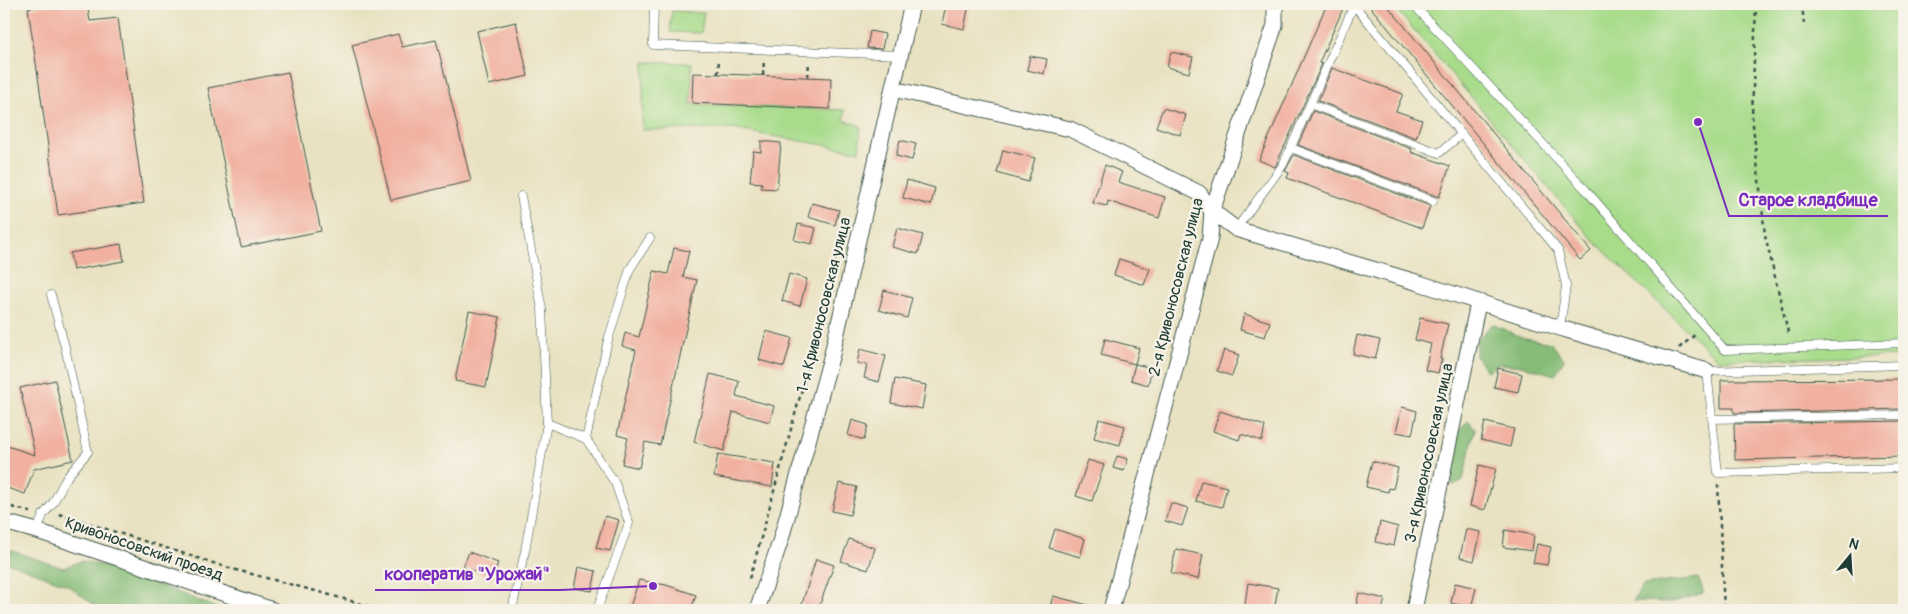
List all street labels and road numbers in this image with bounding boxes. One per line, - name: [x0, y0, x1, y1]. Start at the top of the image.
- street label: 2-я Кривоносовская улица: [1144, 196, 1208, 378]
- street label: 1-я Кривоносовская улица: [792, 215, 856, 395]
- street label: 3-я Кривоносовская улица: [1400, 361, 1458, 545]
- street label: Кривоносовский проезд: [62, 513, 226, 586]

